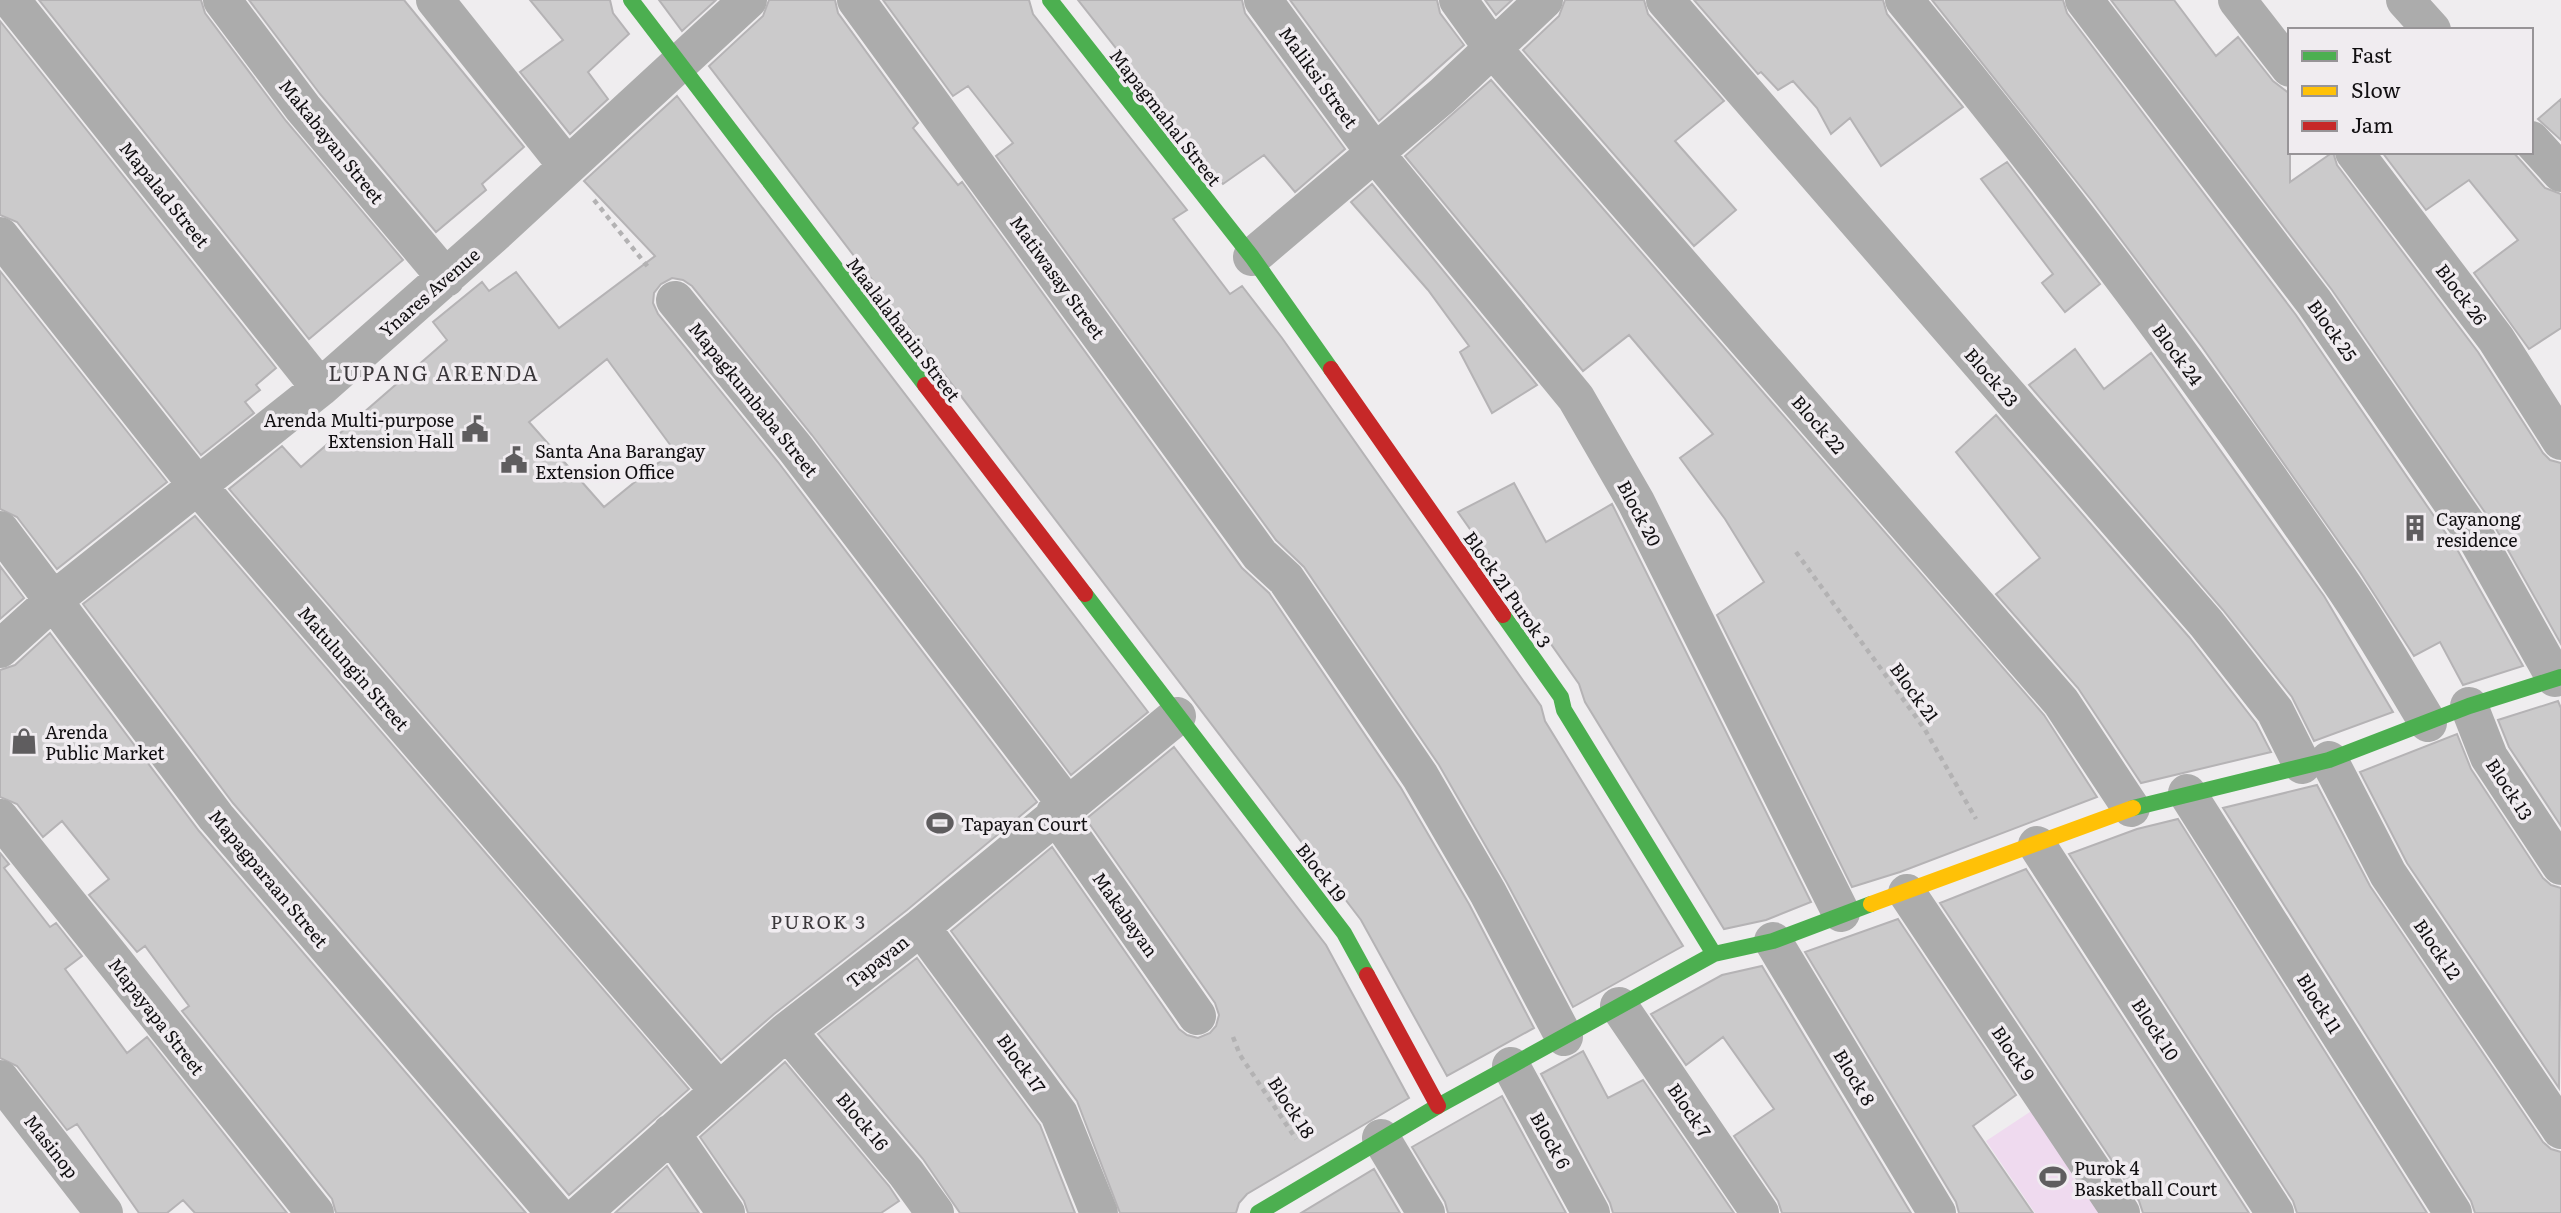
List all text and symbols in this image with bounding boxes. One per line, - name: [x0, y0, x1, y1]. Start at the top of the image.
- street label: Maliksi Street: [1273, 21, 1366, 134]
- legend: [2288, 28, 2533, 154]
- text: Fast: [2351, 38, 2392, 69]
- street label: Mapagmahal Street: [1104, 43, 1229, 192]
- street label: Makabayan Street: [273, 73, 391, 210]
- text: Slow: [2351, 73, 2401, 104]
- text: Jam: [2351, 108, 2393, 139]
- street label: Mapalad Street: [114, 135, 217, 253]
- street label: Matiwasay Street: [1004, 210, 1113, 345]
- street label: Ynares Avenue: [373, 241, 485, 343]
- street label: Maalalahanin Street: [841, 251, 968, 408]
- street label: Block 26: [2430, 258, 2494, 331]
- street label: Block 25: [2302, 294, 2364, 366]
- street label: Mapagkumbaba Street: [683, 316, 826, 483]
- street label: Block 24: [2146, 317, 2210, 391]
- street label: Block 23: [1959, 342, 2025, 412]
- district label: LUPANG ARENDA: [328, 356, 540, 387]
- street label: Block 22: [1786, 389, 1852, 459]
- place label: Arenda Multi-purpose Extension Hall: [264, 406, 454, 454]
- public building icon: Arenda Multi-purpose Extension Hall: [460, 414, 490, 444]
- place label: Santa Ana Barangay Extension Office: [535, 437, 706, 485]
- public building icon: Santa Ana Barangay Extension Office: [499, 445, 529, 475]
- street label: Block 20: [1611, 475, 1669, 551]
- place label: Cayanong residence: [2436, 505, 2522, 553]
- building icon: Cayanong residence: [2400, 513, 2430, 543]
- street label: Block 21 Purok 3: [1458, 525, 1558, 653]
- street label: Matulungin Street: [292, 600, 416, 737]
- street label: Block 21: [1884, 656, 1946, 728]
- place label: Arenda Public Market: [45, 718, 165, 766]
- shop icon: Arenda Public Market: [9, 726, 39, 756]
- street label: Block 13: [2480, 753, 2540, 825]
- street label: Mapagparaan Street: [203, 803, 336, 954]
- sports icon: Tapayan Court: [925, 808, 955, 838]
- place label: Tapayan Court: [961, 810, 1088, 837]
- street label: Block 19: [1290, 837, 1354, 907]
- street label: Makabayan: [1087, 866, 1165, 962]
- district label: PUROK 3: [771, 907, 867, 935]
- street label: Block 12: [2408, 913, 2468, 985]
- street label: Tapayan: [840, 928, 914, 994]
- street label: Mapayapa Street: [102, 952, 212, 1081]
- street label: Block 11: [2291, 968, 2349, 1038]
- street label: Block 10: [2126, 993, 2186, 1065]
- street label: Block 9: [1986, 1020, 2042, 1086]
- street label: Block 17: [991, 1028, 1053, 1098]
- street label: Block 8: [1828, 1044, 1882, 1110]
- street label: Block 18: [1262, 1071, 1322, 1143]
- street label: Block 7: [1662, 1077, 1718, 1143]
- street label: Block 16: [831, 1086, 896, 1156]
- street label: Block 6: [1524, 1107, 1578, 1174]
- street label: Masinop: [18, 1108, 86, 1184]
- place label: Purok 4 Basketball Court: [2074, 1154, 2218, 1202]
- sports icon: Purok 4 Basketball Court: [2038, 1162, 2068, 1192]

